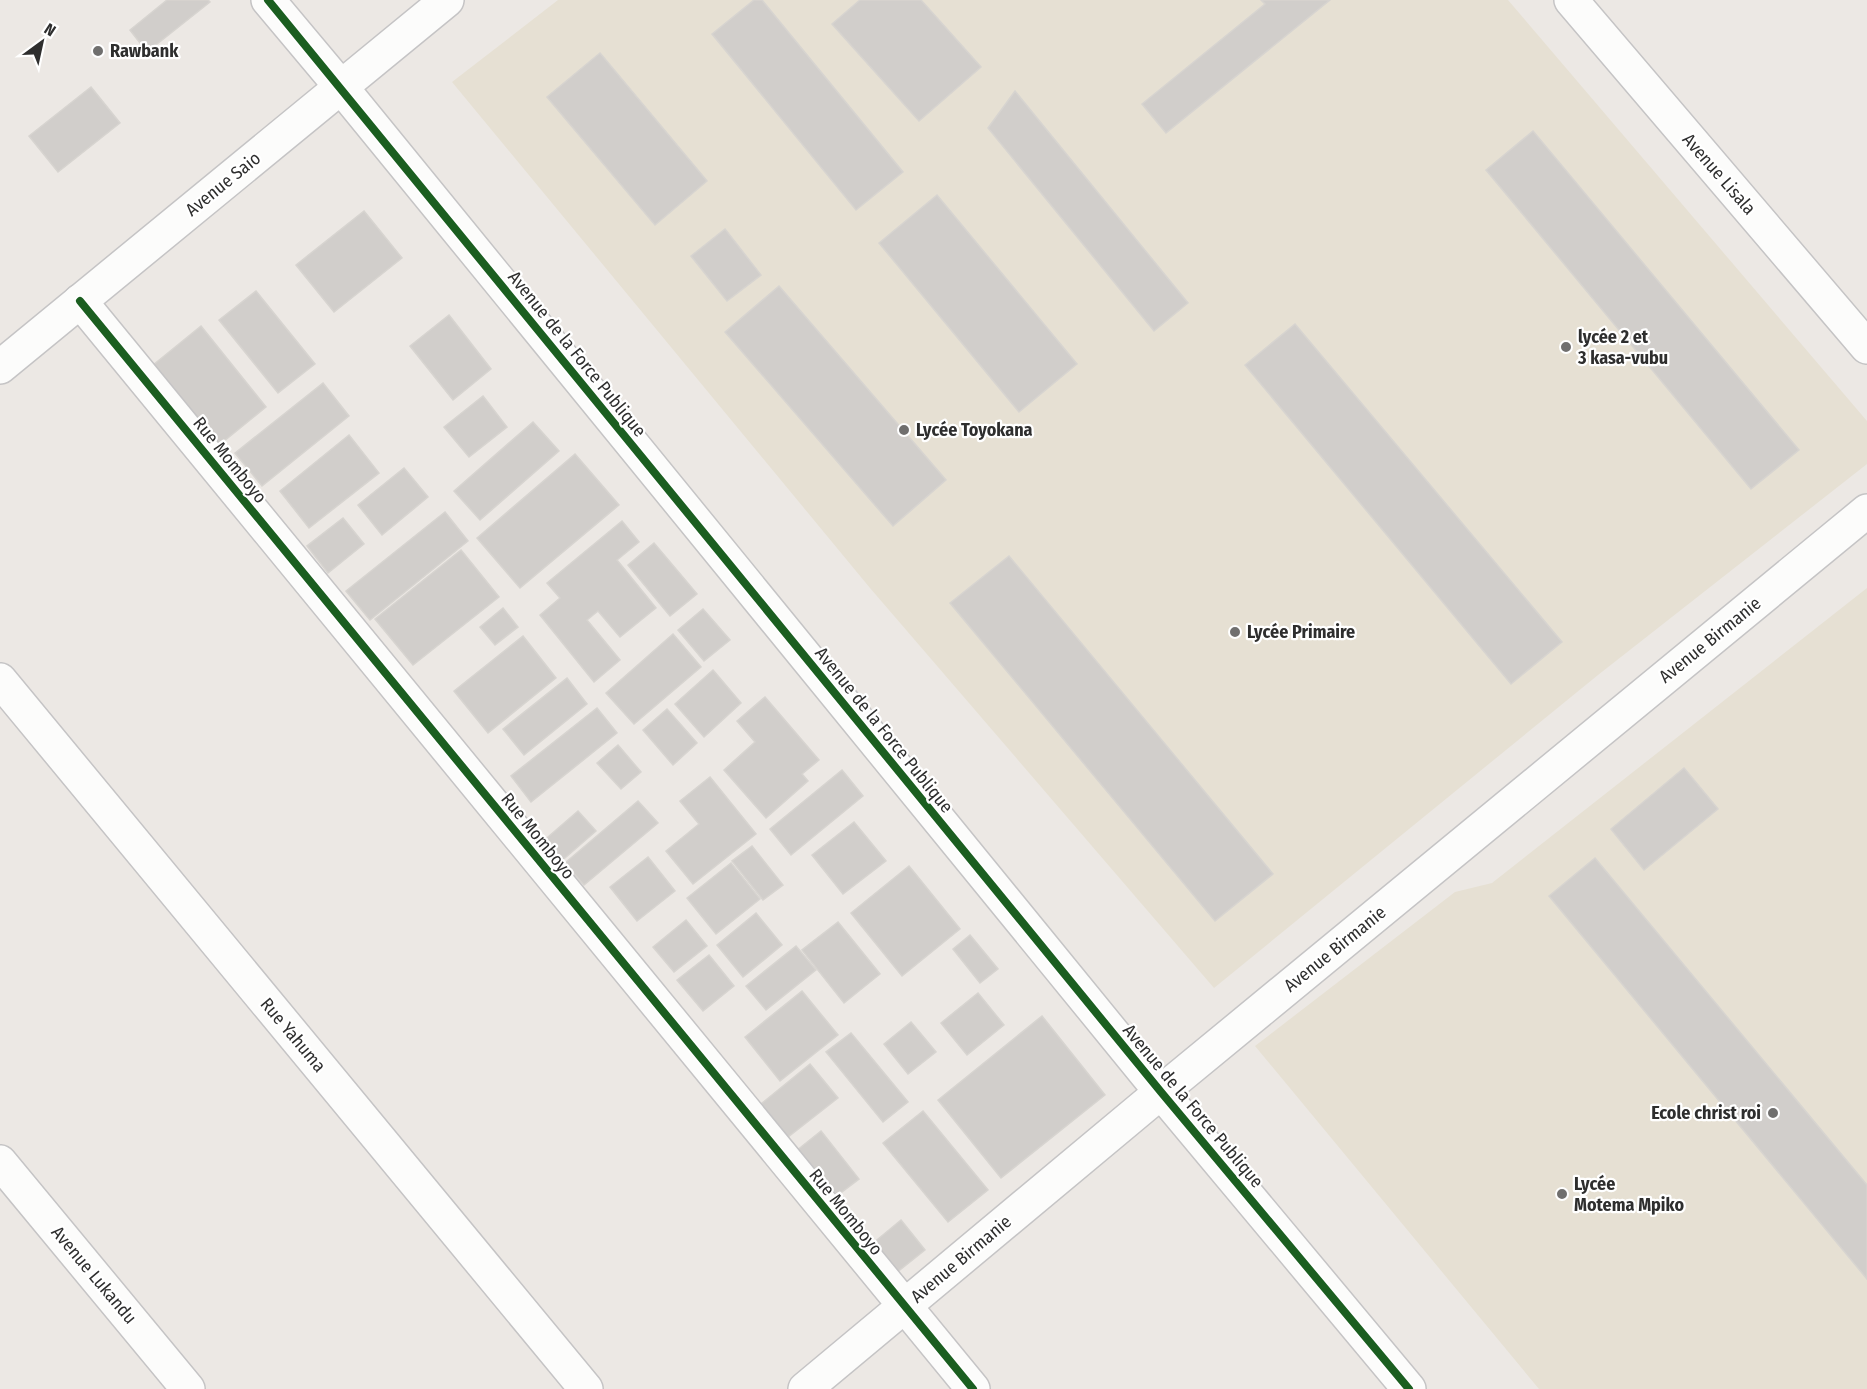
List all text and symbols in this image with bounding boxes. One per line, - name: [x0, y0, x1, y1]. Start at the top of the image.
- north arrow: [12, 12, 72, 72]
- text: N: [41, 19, 59, 40]
- place label: Rawbank: [110, 40, 179, 62]
- marker: Rawbank: [91, 44, 105, 58]
- street label: Avenue Lisala: [1678, 129, 1760, 219]
- street label: Avenue Saio: [181, 147, 265, 221]
- street label: Avenue de la Force Publique: [503, 267, 651, 441]
- place label: lycée 2 et 3 kasa-vubu: [1577, 326, 1668, 369]
- marker: lycée 2 et 3 kasa-vubu: [1559, 340, 1573, 354]
- street label: Rue Momboyo: [188, 412, 272, 508]
- place label: Lycée Toyokana: [916, 419, 1033, 441]
- marker: Lycée Toyokana: [897, 423, 911, 437]
- street label: Avenue Birmanie: [1655, 592, 1765, 688]
- place label: Lycée Primaire: [1247, 621, 1355, 643]
- marker: Lycée Primaire: [1228, 625, 1242, 639]
- street label: Avenue de la Force Publique: [810, 643, 958, 817]
- street label: Rue Momboyo: [496, 788, 580, 884]
- street label: Avenue Birmanie: [1280, 901, 1390, 997]
- street label: Rue Yahuma: [256, 993, 331, 1077]
- street label: Avenue de la Force Publique: [1118, 1020, 1268, 1192]
- place label: Ecole christ roi: [1651, 1102, 1761, 1124]
- marker: Ecole christ roi: [1766, 1106, 1780, 1120]
- street label: Rue Momboyo: [804, 1164, 888, 1260]
- place label: Lycée Motema Mpiko: [1574, 1173, 1684, 1216]
- marker: Lycée Motema Mpiko: [1555, 1187, 1569, 1201]
- street label: Avenue Birmanie: [906, 1210, 1016, 1307]
- street label: Avenue Lukandu: [47, 1222, 141, 1328]

